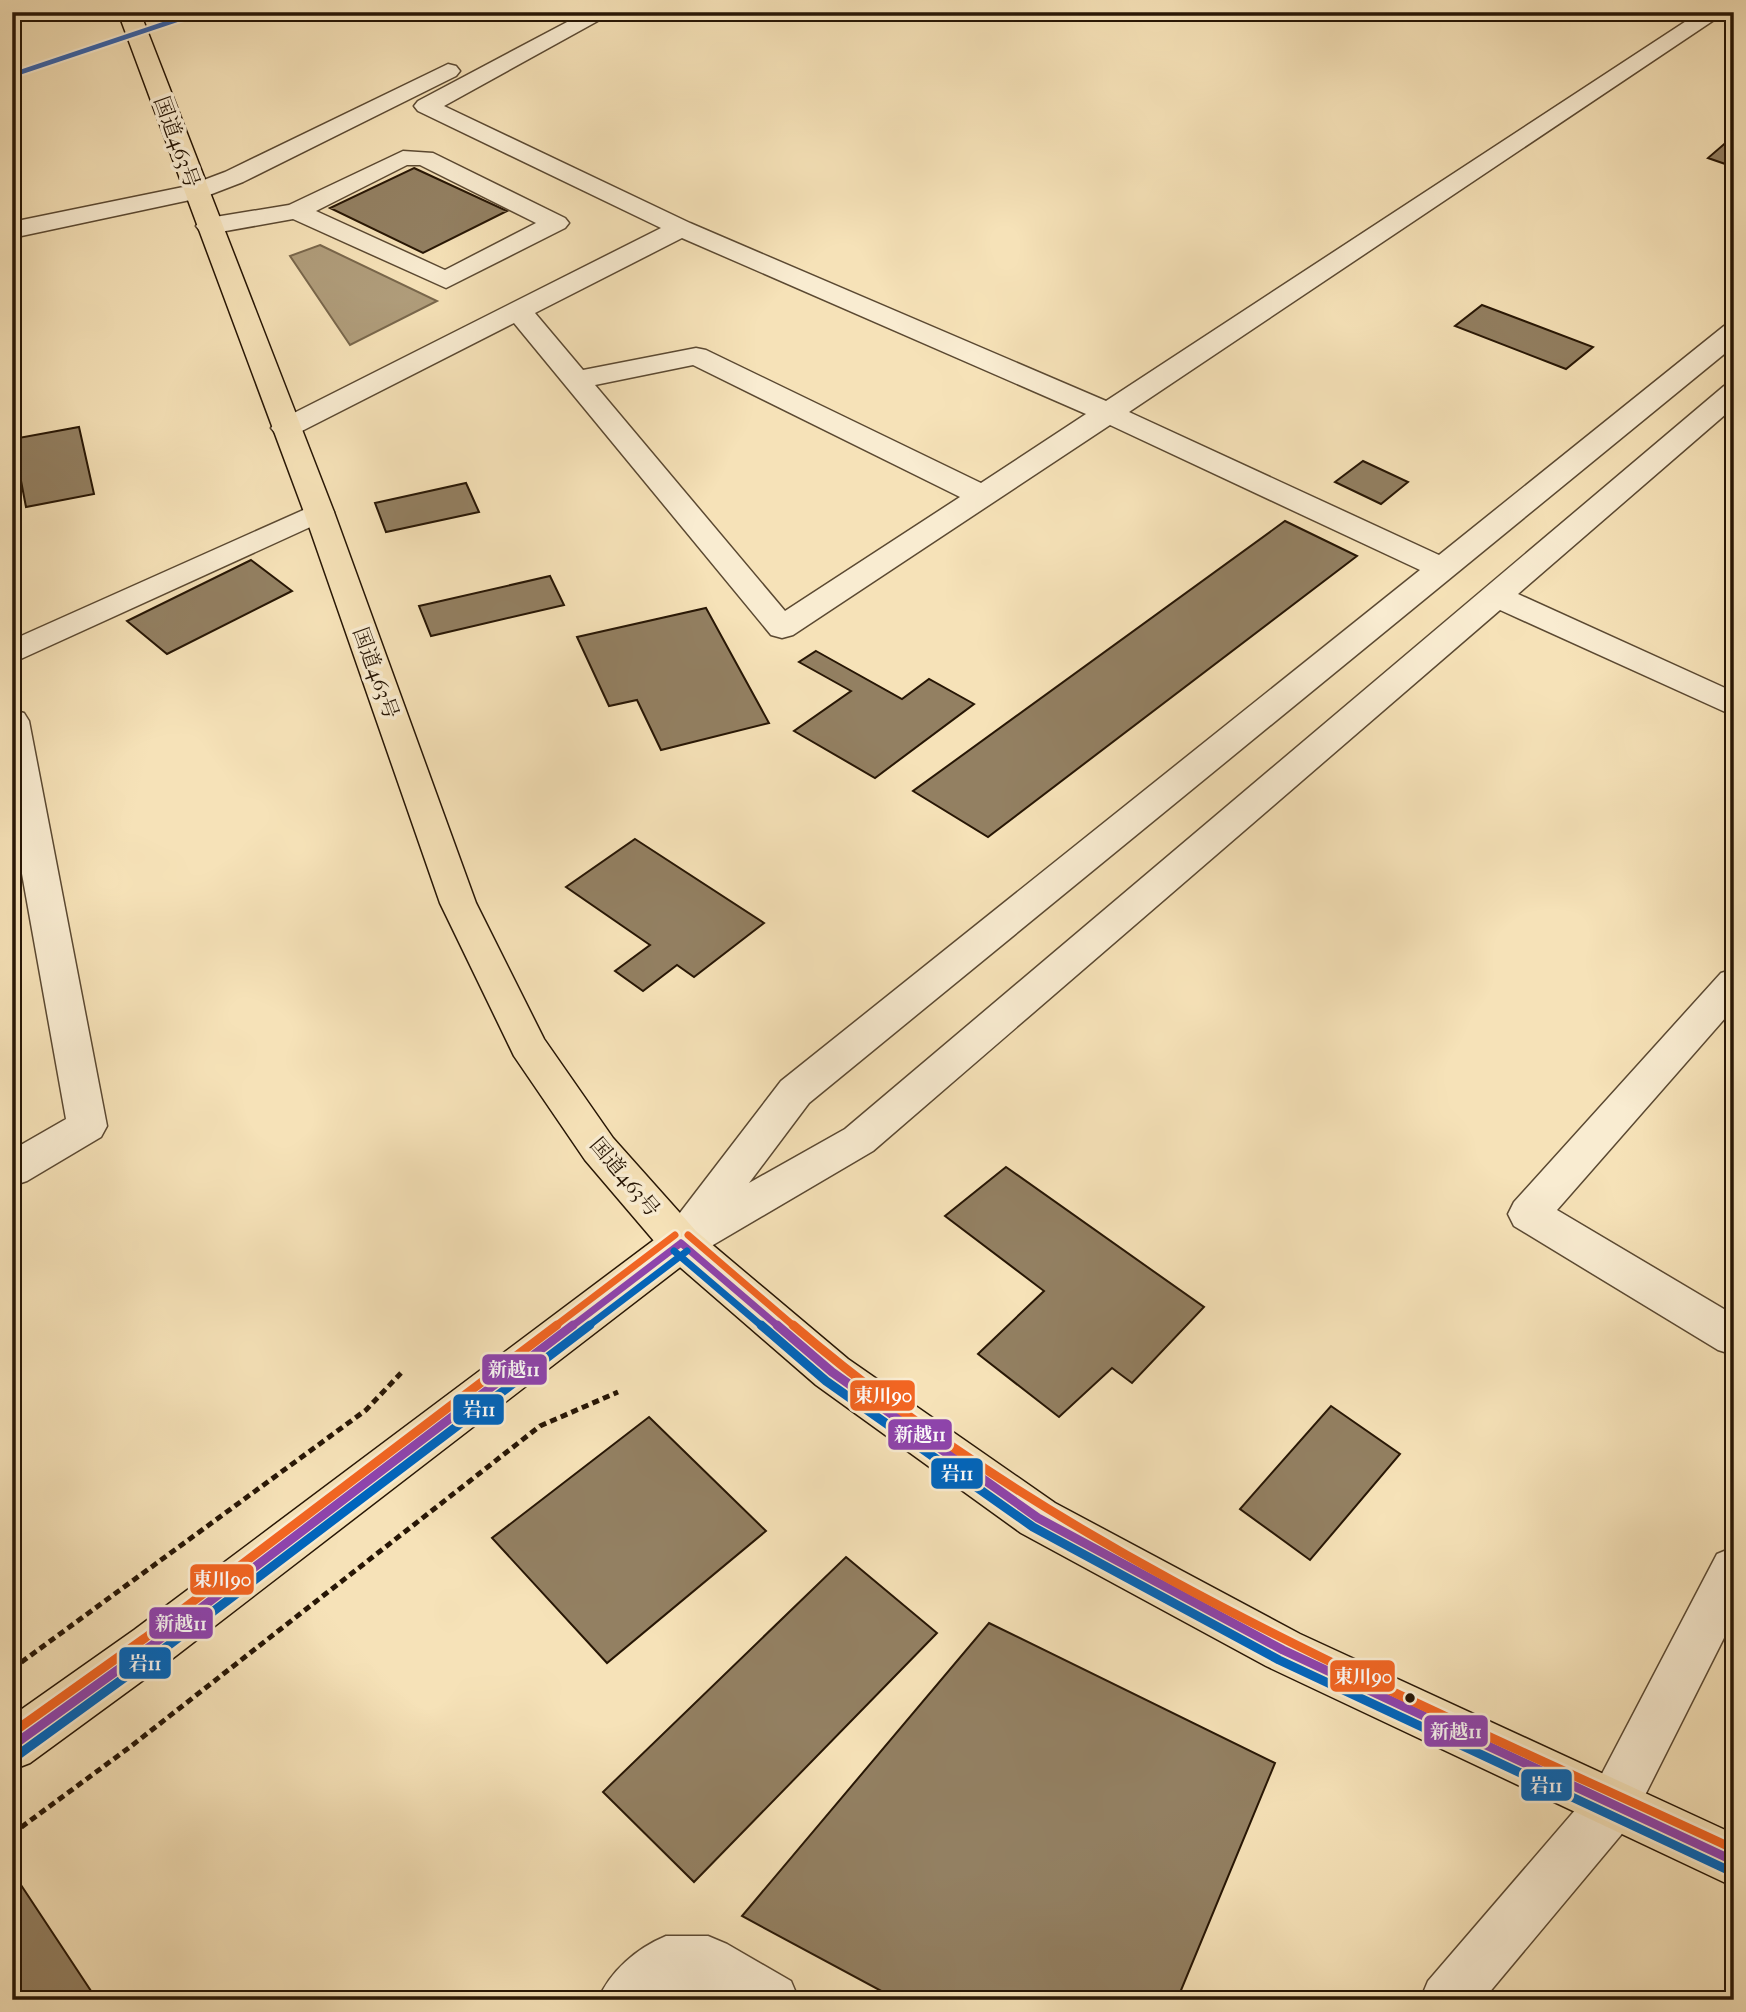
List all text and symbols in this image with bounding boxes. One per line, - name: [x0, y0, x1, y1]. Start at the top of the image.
- street label: 国道463号: [149, 93, 205, 191]
- street label: 国道463号: [348, 624, 404, 722]
- street label: 国道463号: [585, 1133, 665, 1221]
- line badge: 新越11: [481, 1353, 548, 1386]
- text: 新越11: [488, 1359, 540, 1381]
- line badge: 東川90: [849, 1379, 916, 1412]
- text: 東川90: [854, 1385, 912, 1407]
- line badge: 岩11: [452, 1393, 505, 1426]
- text: 岩11: [463, 1399, 495, 1421]
- line badge: 新越11: [887, 1418, 953, 1451]
- text: 新越11: [894, 1424, 946, 1446]
- line badge: 岩11: [930, 1457, 984, 1490]
- text: 岩11: [941, 1463, 973, 1485]
- line badge: 東川90: [189, 1563, 255, 1596]
- text: 東川90: [193, 1569, 251, 1591]
- line badge: 新越11: [148, 1606, 214, 1640]
- text: 新越11: [155, 1613, 207, 1635]
- line badge: 岩11: [118, 1646, 172, 1680]
- text: 岩11: [129, 1653, 161, 1675]
- line badge: 東川90: [1329, 1659, 1396, 1693]
- text: 東川90: [1334, 1666, 1392, 1688]
- unlabelled marker: [1403, 1691, 1417, 1705]
- line badge: 新越11: [1423, 1714, 1489, 1748]
- text: 新越11: [1430, 1721, 1482, 1743]
- line badge: 岩11: [1520, 1768, 1573, 1802]
- text: 岩11: [1530, 1775, 1562, 1797]

